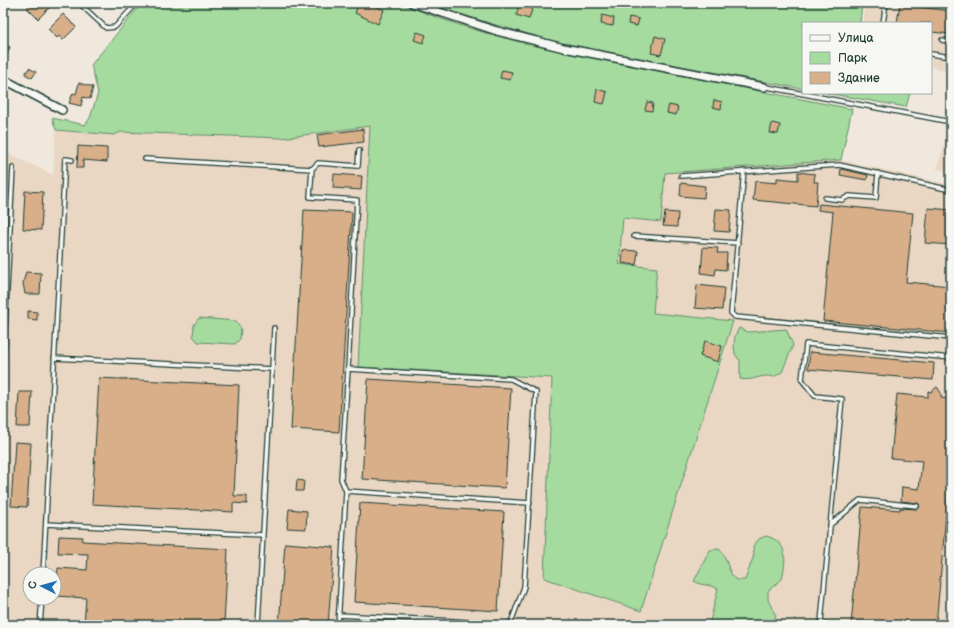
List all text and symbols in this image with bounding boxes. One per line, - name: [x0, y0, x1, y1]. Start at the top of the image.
- legend: [802, 22, 932, 94]
- text: Улица: [838, 31, 874, 46]
- text: Парк: [838, 51, 868, 66]
- text: Здание: [838, 71, 880, 86]
- north arrow: [22, 566, 62, 606]
- text: С: [26, 580, 39, 589]

